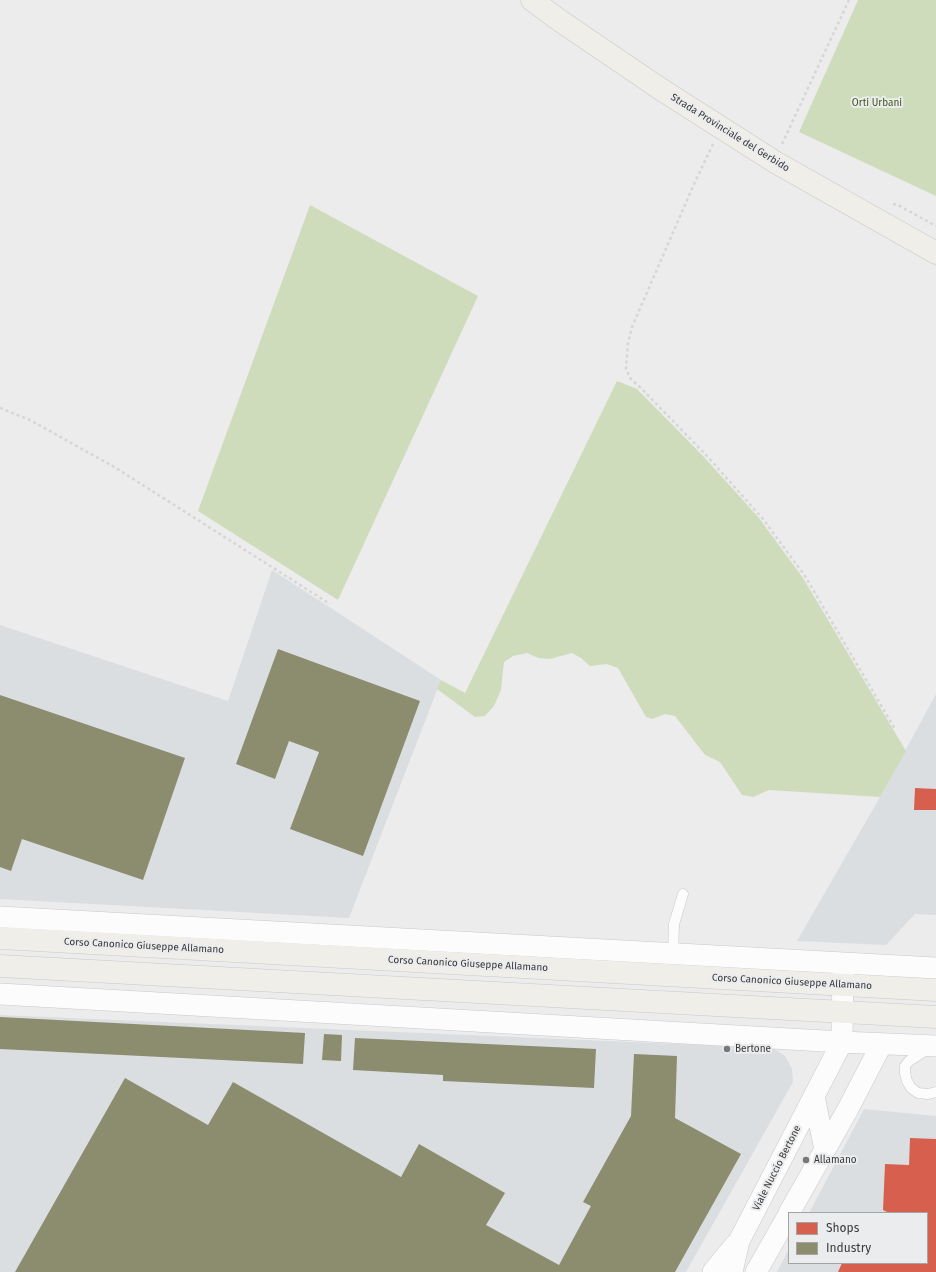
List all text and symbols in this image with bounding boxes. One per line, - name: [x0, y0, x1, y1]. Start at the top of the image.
- street label: Strada Provinciale del Gerbido: [668, 91, 792, 175]
- park label: Orti Urbani: [852, 97, 902, 109]
- street label: Corso Canonico Giuseppe Allamano: [64, 936, 224, 956]
- street label: Corso Canonico Giuseppe Allamano: [388, 954, 548, 974]
- street label: Corso Canonico Giuseppe Allamano: [712, 972, 872, 992]
- place label: Bertone: [735, 1043, 771, 1055]
- marker: Bertone: [722, 1044, 732, 1054]
- street label: Viale Nuccio Bertone: [750, 1123, 804, 1213]
- place label: Allamano: [814, 1154, 857, 1166]
- marker: Allamano: [801, 1155, 811, 1165]
- legend: [788, 1212, 928, 1264]
- text: Shops: [826, 1221, 859, 1235]
- text: Industry: [826, 1241, 871, 1255]

